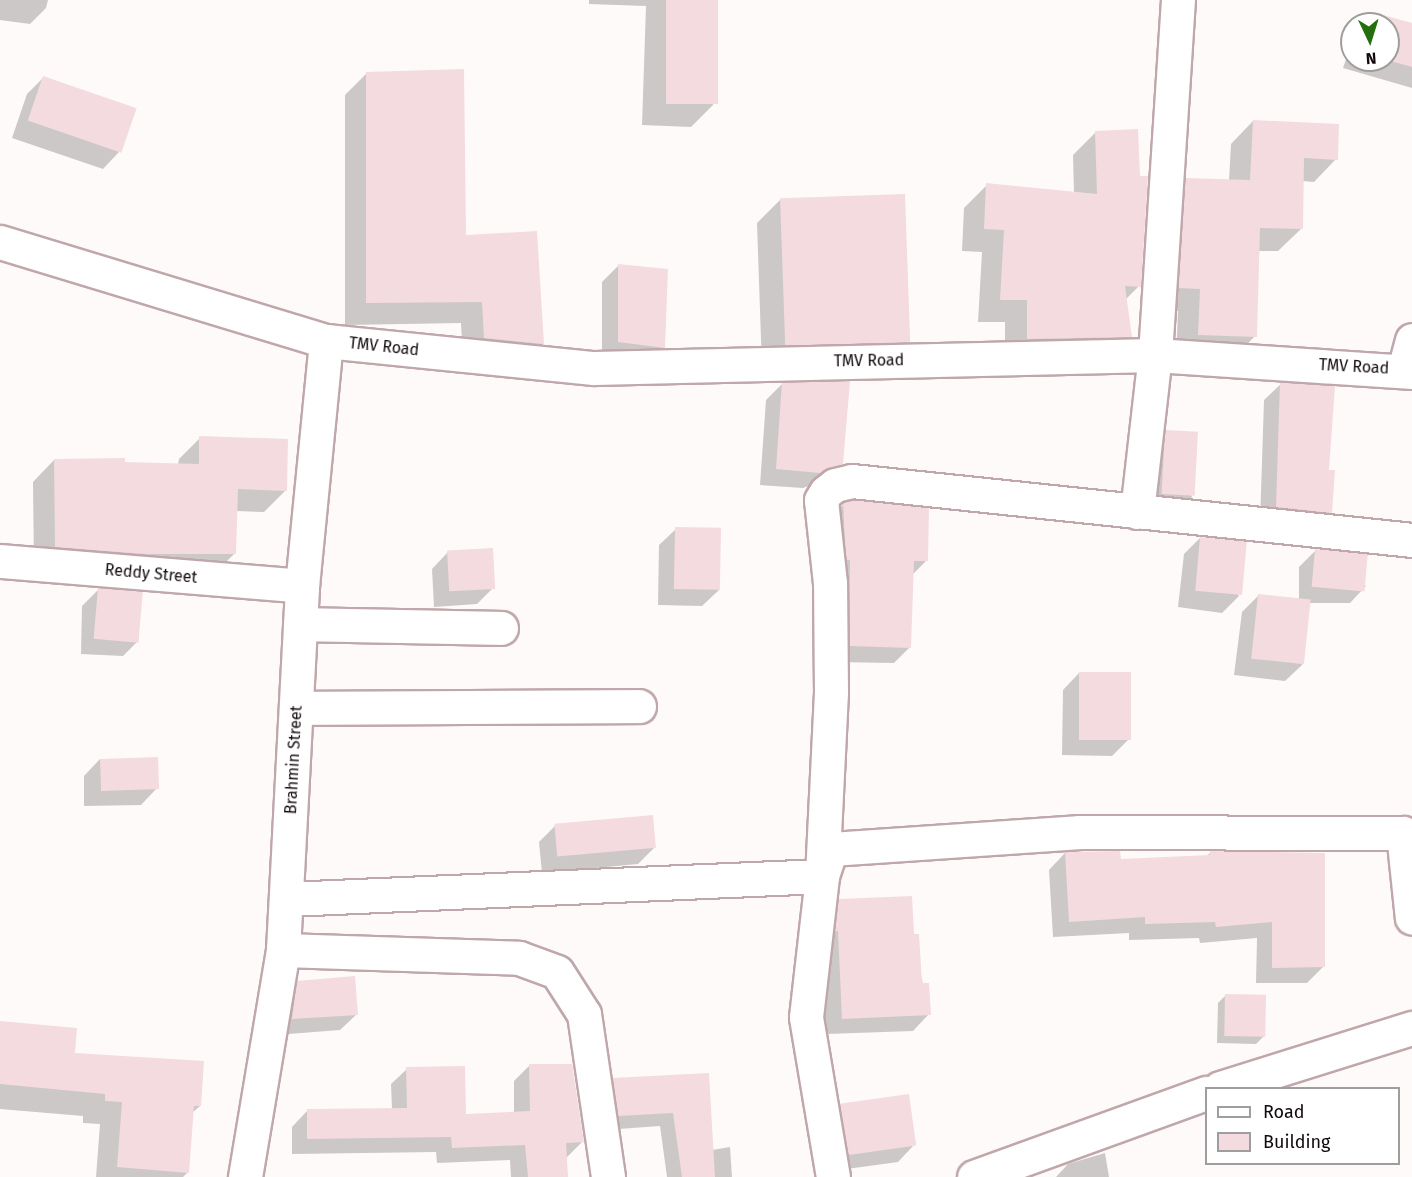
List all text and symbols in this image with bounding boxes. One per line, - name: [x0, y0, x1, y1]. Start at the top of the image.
- north arrow: [1340, 12, 1400, 72]
- text: N: [1365, 49, 1377, 68]
- street label: TMV Road: [348, 334, 420, 360]
- street label: TMV Road: [834, 351, 904, 371]
- street label: TMV Road: [1318, 356, 1390, 378]
- street label: Reddy Street: [104, 560, 198, 588]
- street label: Brahmin Street: [282, 705, 306, 815]
- legend: [1205, 1087, 1400, 1165]
- text: Road: [1263, 1101, 1305, 1123]
- text: Building: [1263, 1131, 1330, 1153]

